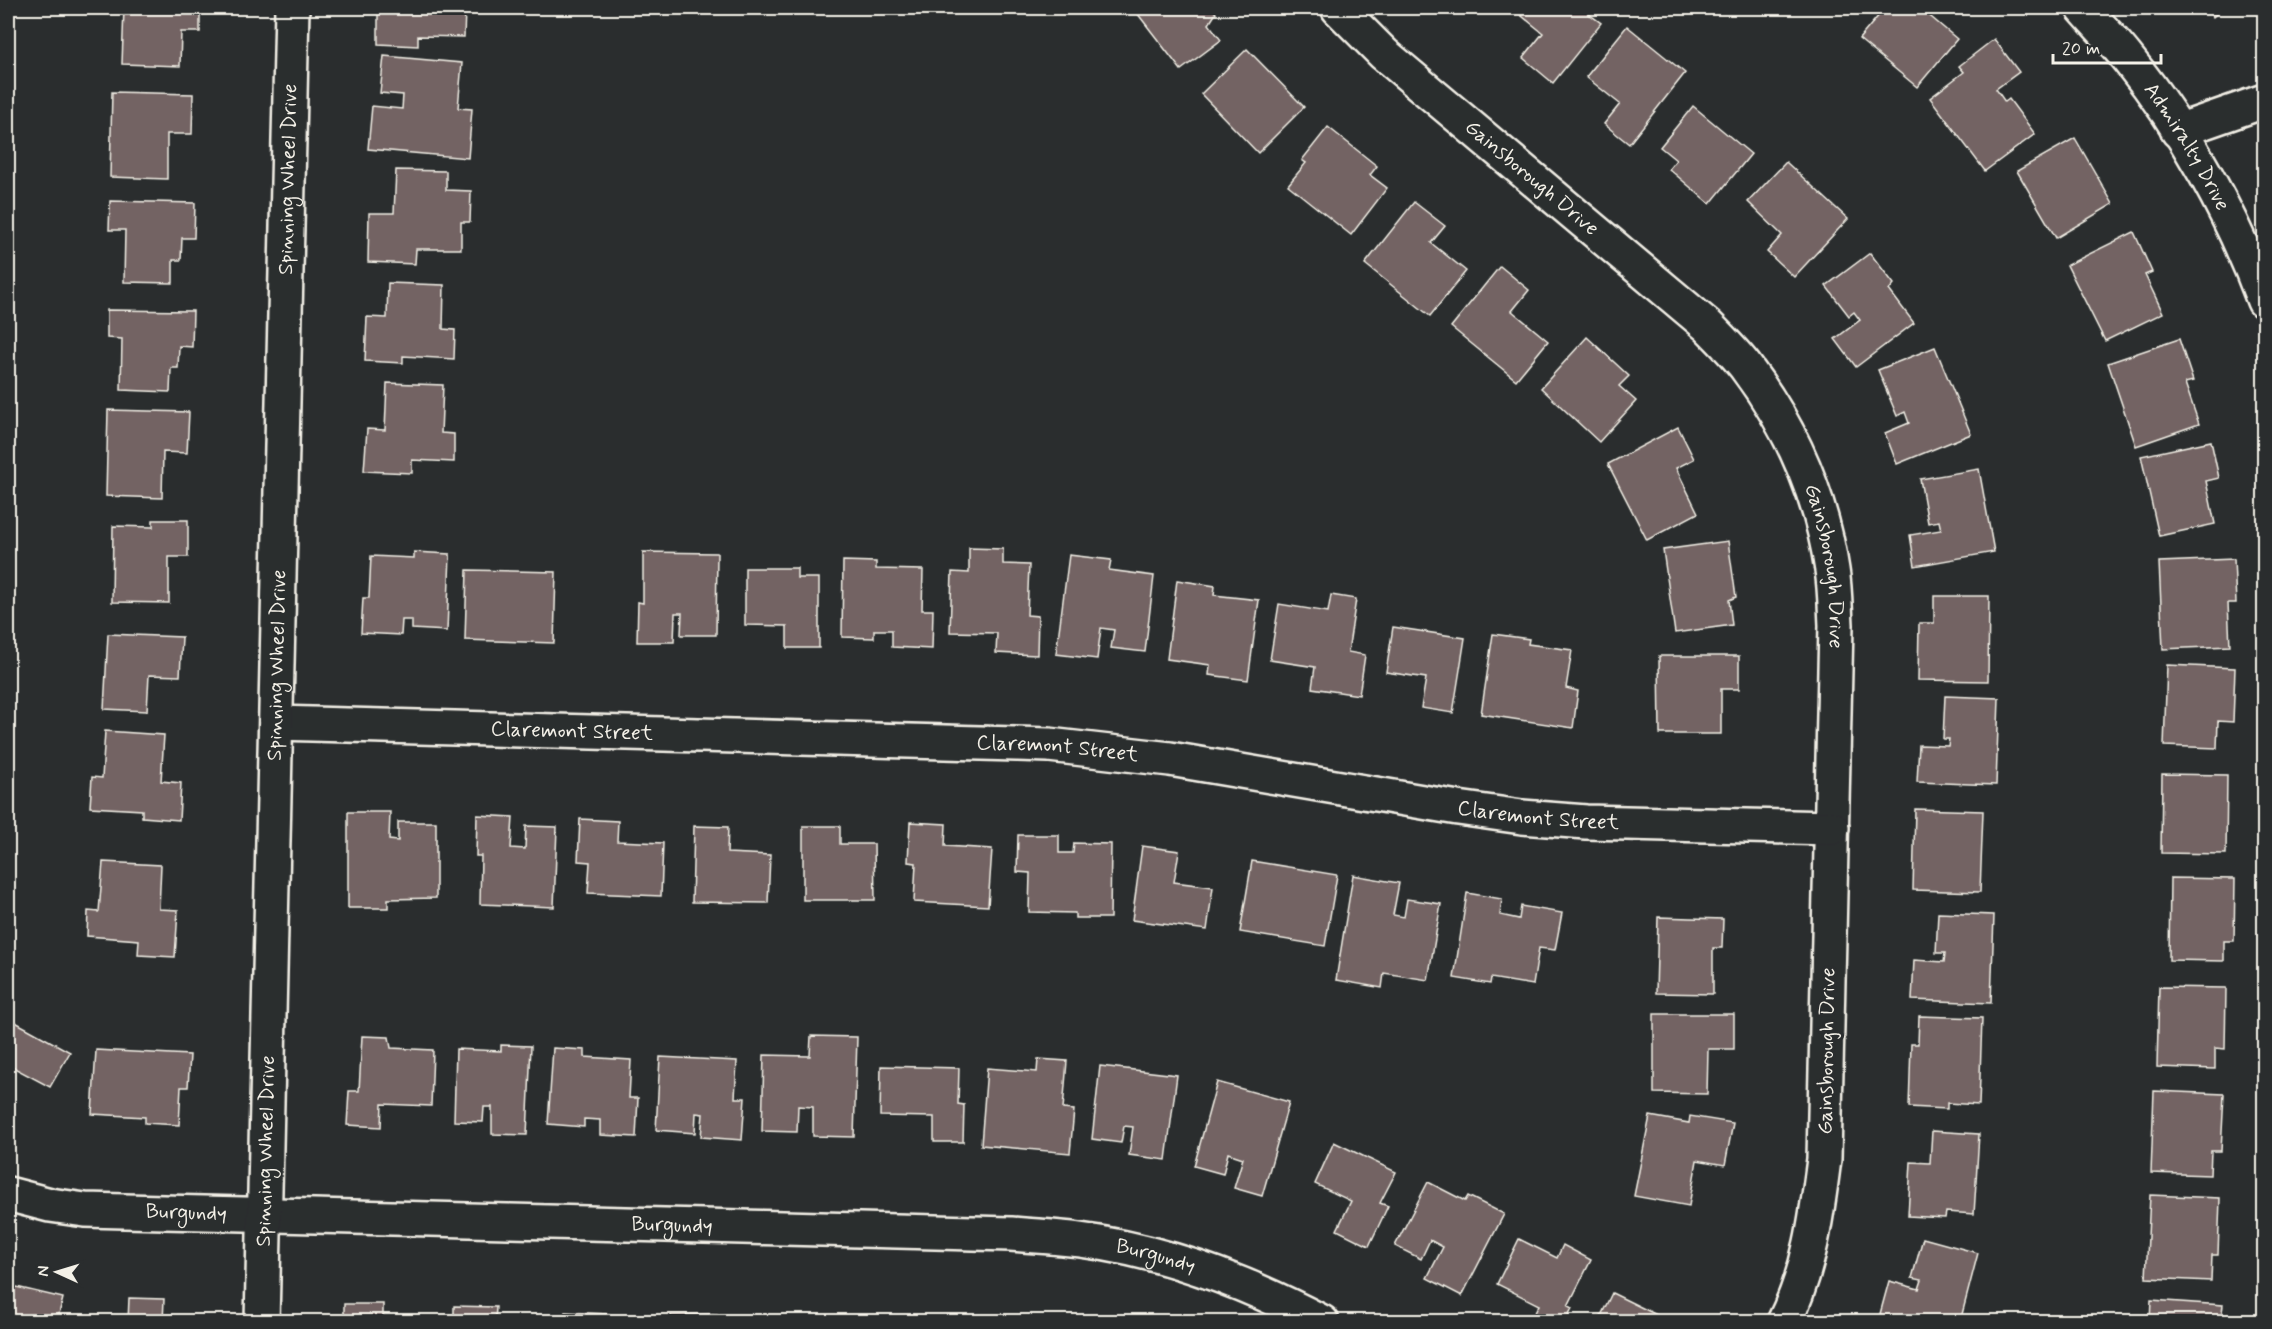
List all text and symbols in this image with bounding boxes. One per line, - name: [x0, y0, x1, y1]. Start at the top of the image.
- scale bar: [2053, 27, 2161, 65]
- text: 20 m: [2062, 37, 2100, 61]
- street label: Admiralty Drive: [2137, 77, 2236, 216]
- street label: Spinning Wheel Drive: [272, 83, 304, 275]
- street label: Gainsborough Drive: [1459, 114, 1605, 243]
- street label: Gainsborough Drive: [1797, 480, 1850, 649]
- street label: Spinning Wheel Drive: [261, 569, 293, 761]
- street label: Claremont Street: [490, 715, 654, 748]
- street label: Claremont Street: [976, 729, 1141, 769]
- street label: Claremont Street: [1456, 794, 1620, 837]
- street label: Gainsborough Drive: [1812, 967, 1842, 1135]
- street label: Spinning Wheel Drive: [250, 1055, 282, 1247]
- street label: Burgundy: [145, 1198, 227, 1228]
- street label: Burgundy: [631, 1210, 713, 1240]
- street label: Burgundy: [1114, 1232, 1199, 1280]
- north arrow: [27, 1242, 87, 1302]
- text: N: [33, 1265, 54, 1277]

